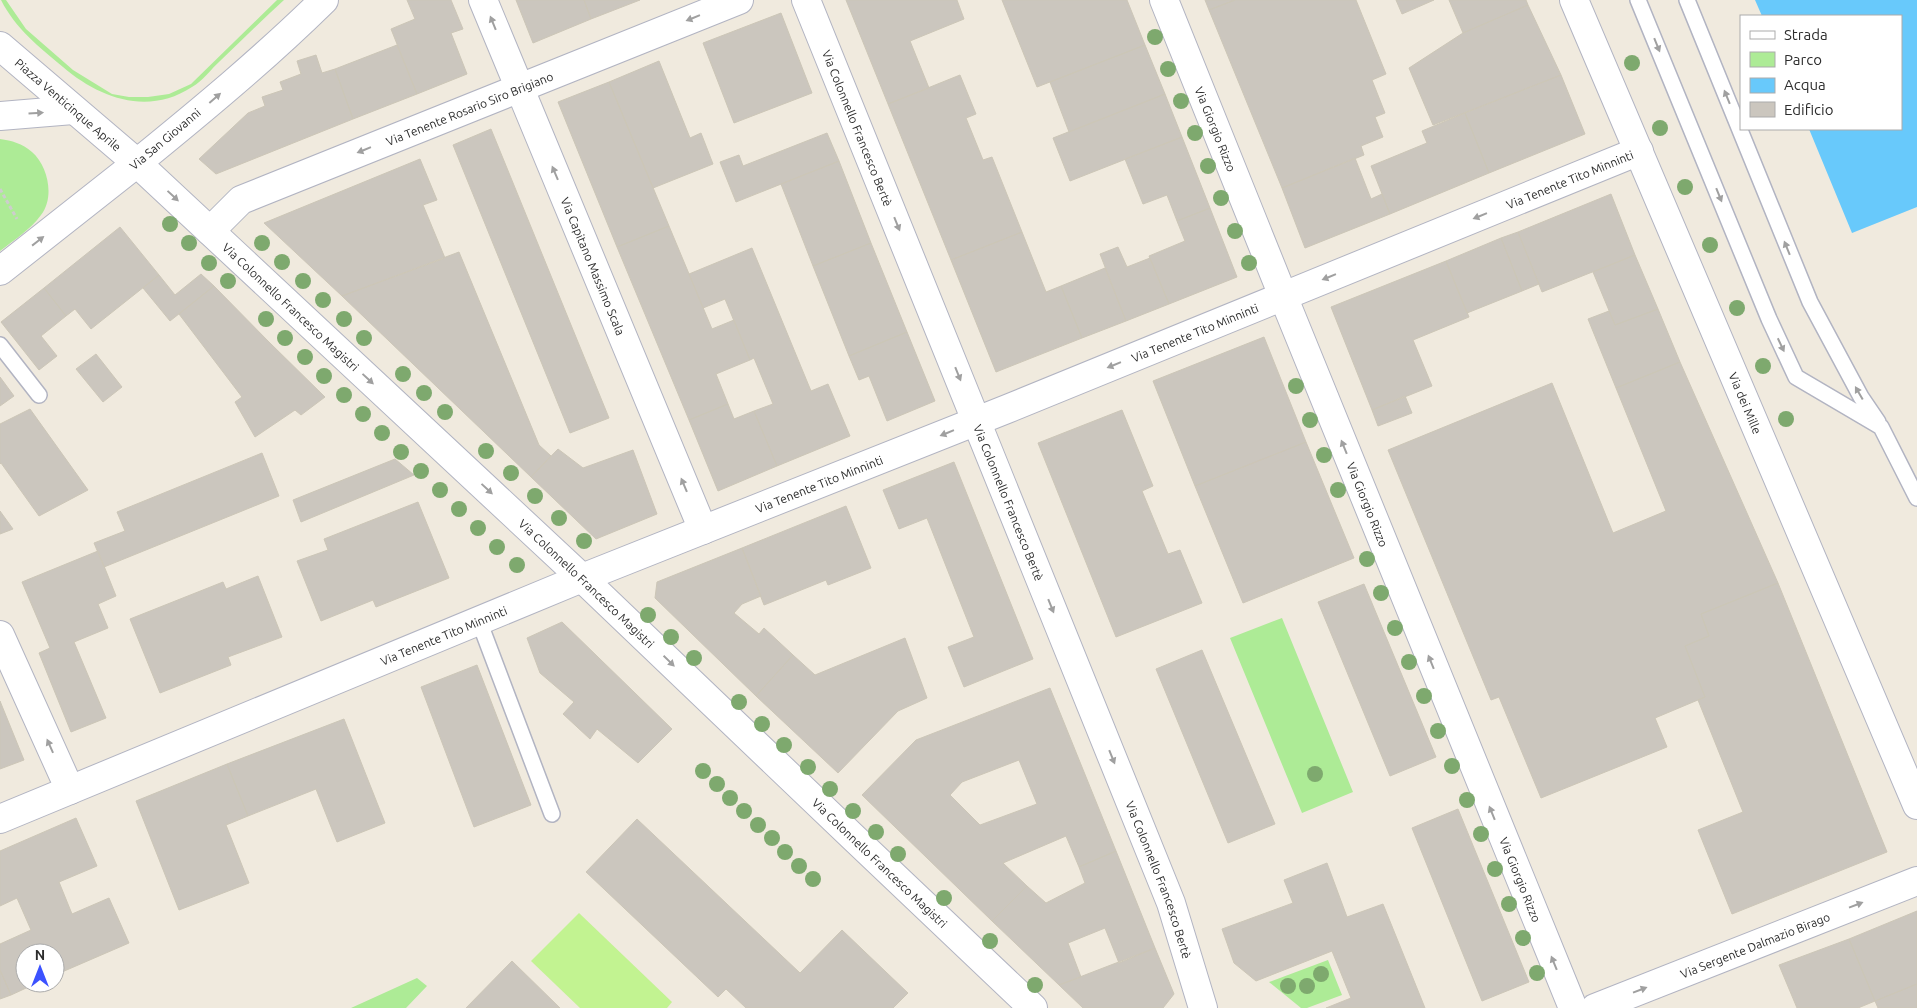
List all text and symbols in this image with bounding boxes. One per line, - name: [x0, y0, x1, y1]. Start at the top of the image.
- one-way arrow: [685, 14, 700, 22]
- legend: [1740, 15, 1902, 130]
- one-way arrow: [488, 16, 496, 30]
- text: Strada: [1784, 26, 1828, 43]
- one-way arrow: [1653, 38, 1661, 52]
- street label: Via Colonnello Francesco Bertè: [820, 48, 895, 208]
- text: Parco: [1784, 51, 1822, 68]
- street label: Piazza Venticinque Aprile: [13, 56, 124, 153]
- street label: Via Tenente Rosario Siro Brigiano: [384, 69, 555, 148]
- text: Acqua: [1784, 76, 1826, 93]
- street label: Via Giorgio Rizzo: [1193, 85, 1239, 173]
- one-way arrow: [1722, 90, 1730, 104]
- one-way arrow: [208, 93, 221, 104]
- text: Edificio: [1784, 101, 1833, 118]
- street label: Via San Giovanni: [127, 106, 203, 172]
- one-way arrow: [29, 108, 45, 116]
- one-way arrow: [357, 147, 371, 155]
- street label: Via Tenente Tito Minninti: [1504, 148, 1635, 211]
- one-way arrow: [550, 166, 558, 180]
- one-way arrow: [1715, 188, 1723, 202]
- one-way arrow: [166, 190, 178, 202]
- street label: Via Capitano Massimo Scala: [559, 195, 628, 337]
- one-way arrow: [1473, 212, 1487, 220]
- one-way arrow: [893, 217, 901, 232]
- one-way arrow: [32, 236, 45, 246]
- street label: Via Colonnello Francesco Magistri: [220, 240, 362, 373]
- one-way arrow: [1783, 240, 1791, 255]
- one-way arrow: [1321, 273, 1336, 281]
- street label: Via Tenente Tito Minninti: [1129, 301, 1260, 364]
- one-way arrow: [1778, 338, 1786, 352]
- one-way arrow: [1107, 362, 1121, 370]
- one-way arrow: [954, 367, 962, 382]
- street label: Via dei Mille: [1727, 370, 1765, 436]
- one-way arrow: [362, 373, 374, 385]
- one-way arrow: [1855, 386, 1864, 400]
- street label: Via Colonnello Francesco Bertè: [972, 422, 1047, 583]
- one-way arrow: [940, 429, 955, 437]
- one-way arrow: [1339, 440, 1347, 454]
- street label: Via Tenente Tito Minninti: [753, 453, 885, 515]
- street label: Via Giorgio Rizzo: [1345, 460, 1391, 549]
- one-way arrow: [680, 478, 688, 492]
- one-way arrow: [481, 484, 494, 495]
- street label: Via Colonnello Francesco Magistri: [516, 516, 657, 650]
- one-way arrow: [1048, 599, 1056, 613]
- street label: Via Tenente Tito Minninti: [378, 603, 509, 667]
- one-way arrow: [1427, 654, 1435, 669]
- one-way arrow: [663, 655, 675, 667]
- one-way arrow: [45, 739, 53, 753]
- one-way arrow: [1108, 750, 1116, 765]
- street label: Via Colonnello Francesco Magistri: [810, 795, 950, 930]
- street label: Via Colonnello Francesco Bertè: [1124, 799, 1194, 960]
- one-way arrow: [1488, 806, 1496, 820]
- street label: Via Giorgio Rizzo: [1498, 835, 1544, 924]
- one-way arrow: [1849, 901, 1864, 908]
- street label: Via Sergente Dalmazio Birago: [1678, 910, 1832, 980]
- north arrow: [15, 943, 65, 993]
- text: N: [35, 947, 45, 963]
- one-way arrow: [1550, 956, 1558, 970]
- one-way arrow: [1633, 986, 1648, 994]

